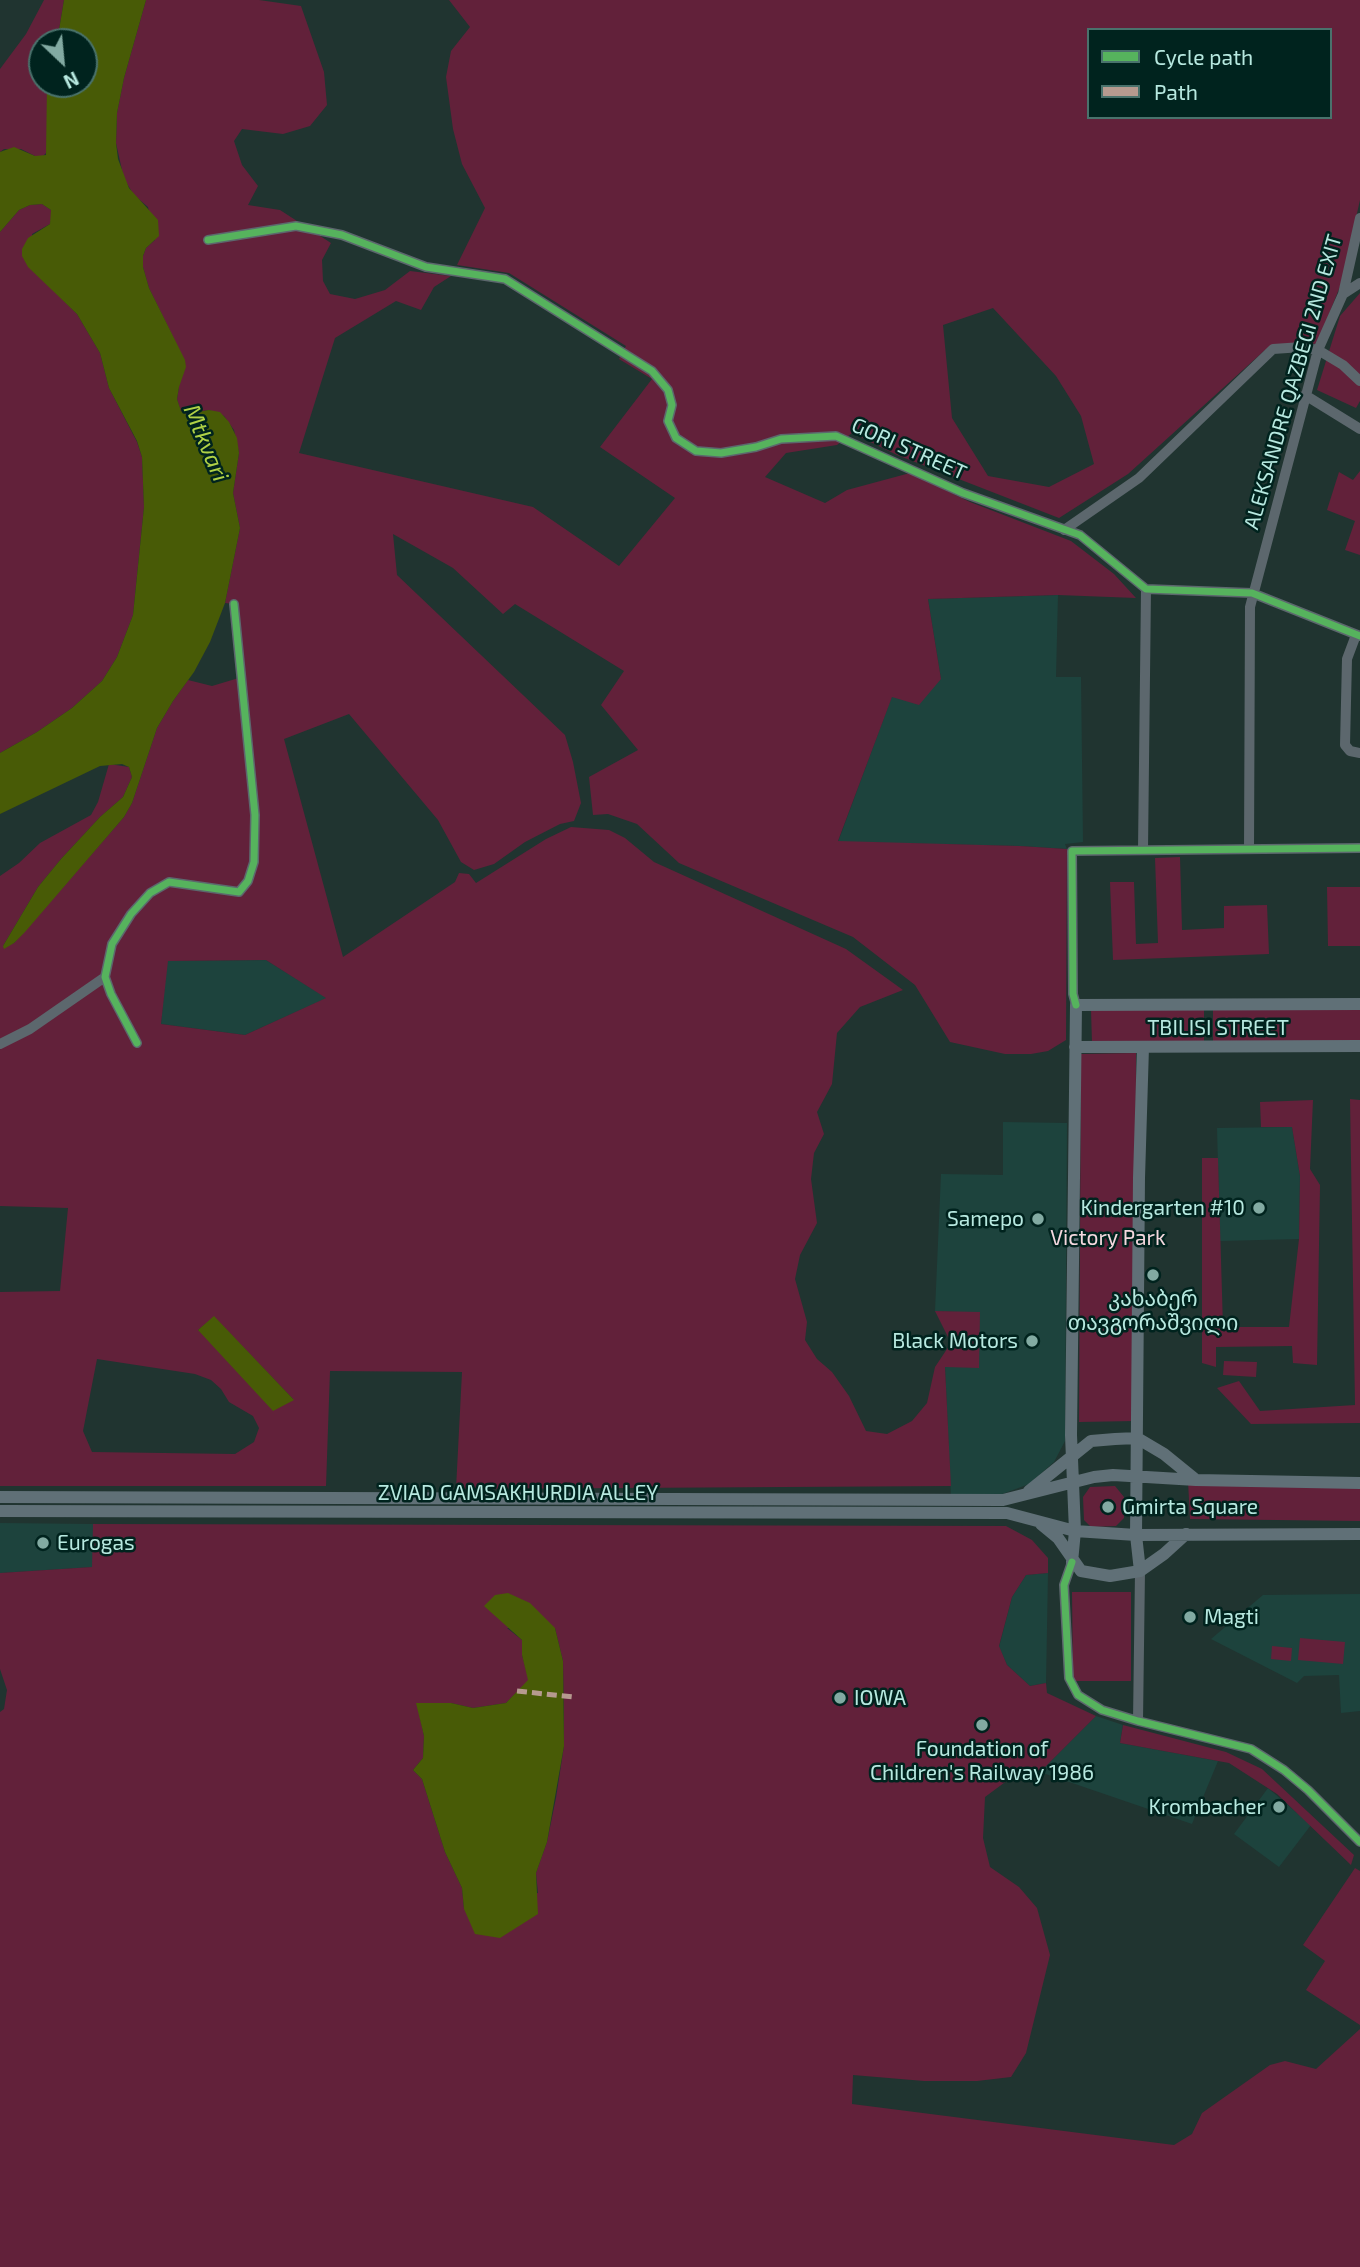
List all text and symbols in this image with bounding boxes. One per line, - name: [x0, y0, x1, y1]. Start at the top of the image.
- north arrow: [28, 28, 98, 98]
- legend: [1087, 28, 1332, 119]
- text: Cycle path: [1154, 44, 1253, 69]
- text: N: [60, 67, 83, 94]
- text: Path: [1154, 79, 1198, 104]
- street label: ALEKSANDRE QAZBEGI 2ND EXIT: [1239, 232, 1347, 532]
- water label: Mtkvari: [177, 400, 235, 486]
- street label: GORI STREET: [848, 412, 970, 486]
- street label: TBILISI STREET: [1147, 1015, 1289, 1041]
- place label: Kindergarten #10: [1080, 1195, 1245, 1221]
- marker: Kindergarten #10: [1251, 1200, 1267, 1216]
- place label: Samepo: [947, 1206, 1024, 1232]
- marker: Samepo: [1030, 1211, 1046, 1227]
- park label: Victory Park: [1050, 1225, 1166, 1251]
- marker: კახაბერ თავგორაშვილი: [1145, 1267, 1161, 1283]
- place label: კახაბერ თავგორაშვილი: [1068, 1286, 1238, 1336]
- place label: Black Motors: [892, 1328, 1018, 1354]
- marker: Black Motors: [1024, 1333, 1040, 1349]
- street label: ZVIAD GAMSAKHURDIA ALLEY: [378, 1480, 658, 1506]
- place label: Gmirta Square: [1122, 1494, 1258, 1520]
- marker: Gmirta Square: [1100, 1499, 1116, 1515]
- place label: Eurogas: [57, 1530, 135, 1556]
- marker: Eurogas: [35, 1535, 51, 1551]
- place label: Magti: [1204, 1604, 1259, 1630]
- marker: Magti: [1182, 1609, 1198, 1625]
- place label: IOWA: [854, 1685, 906, 1711]
- marker: IOWA: [832, 1690, 848, 1706]
- marker: Foundation of Children's Railway 1986: [974, 1717, 990, 1733]
- place label: Foundation of Children's Railway 1986: [870, 1736, 1094, 1786]
- place label: Krombacher: [1148, 1794, 1265, 1820]
- marker: Krombacher: [1271, 1799, 1287, 1815]

